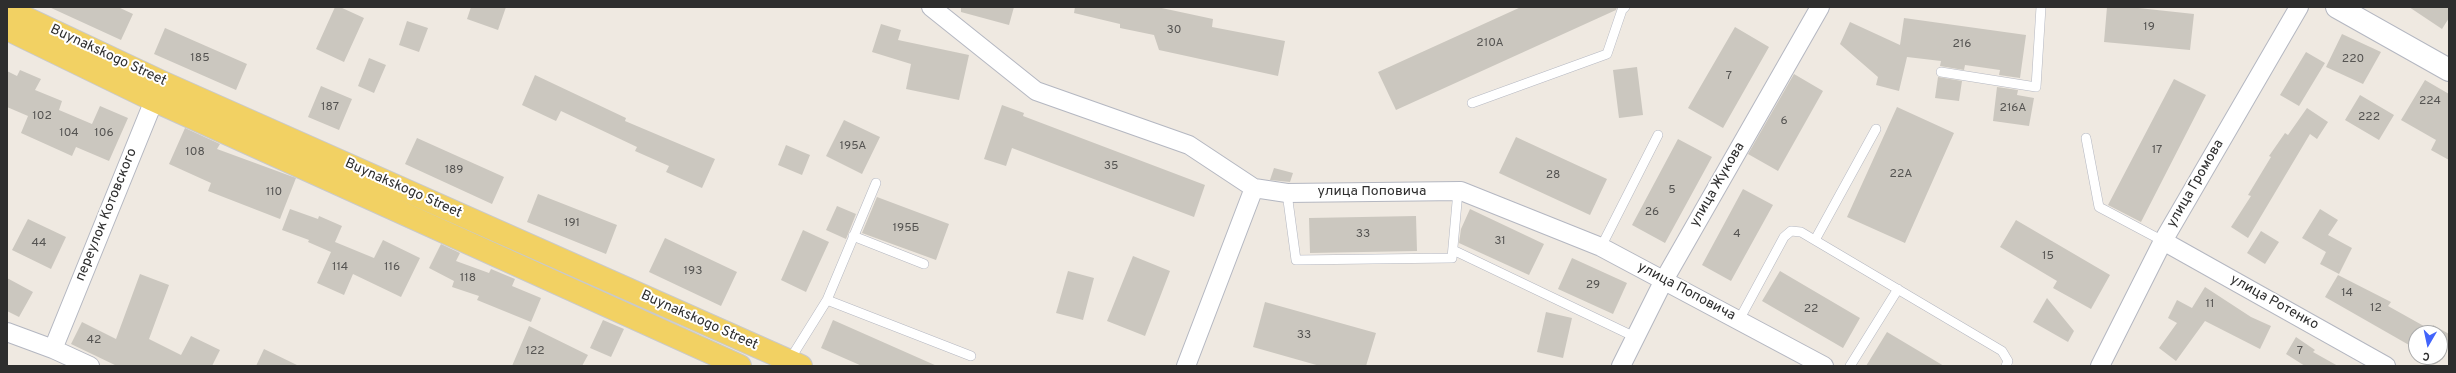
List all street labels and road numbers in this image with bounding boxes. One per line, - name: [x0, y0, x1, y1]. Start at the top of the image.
- street label: Buynakskogo Street: [47, 22, 169, 90]
- street label: улица Громова: [2164, 137, 2228, 231]
- street label: улица Жукова: [1687, 140, 1749, 230]
- street label: переулок Котовского: [73, 146, 141, 284]
- street label: Buynakskogo Street: [342, 156, 464, 222]
- street label: улица Поповича: [1318, 184, 1426, 200]
- street label: улица Поповича: [1634, 259, 1738, 325]
- street label: улица Ротенко: [2227, 272, 2321, 334]
- street label: Buynakskogo Street: [638, 288, 760, 354]

